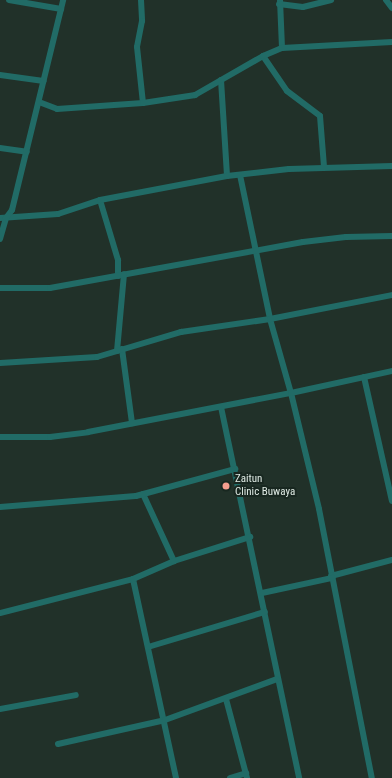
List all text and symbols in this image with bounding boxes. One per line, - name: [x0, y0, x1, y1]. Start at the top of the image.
- place label: Zaitun Clinic Buwaya: [235, 473, 295, 499]
- marker: Zaitun Clinic Buwaya: [220, 480, 232, 492]

